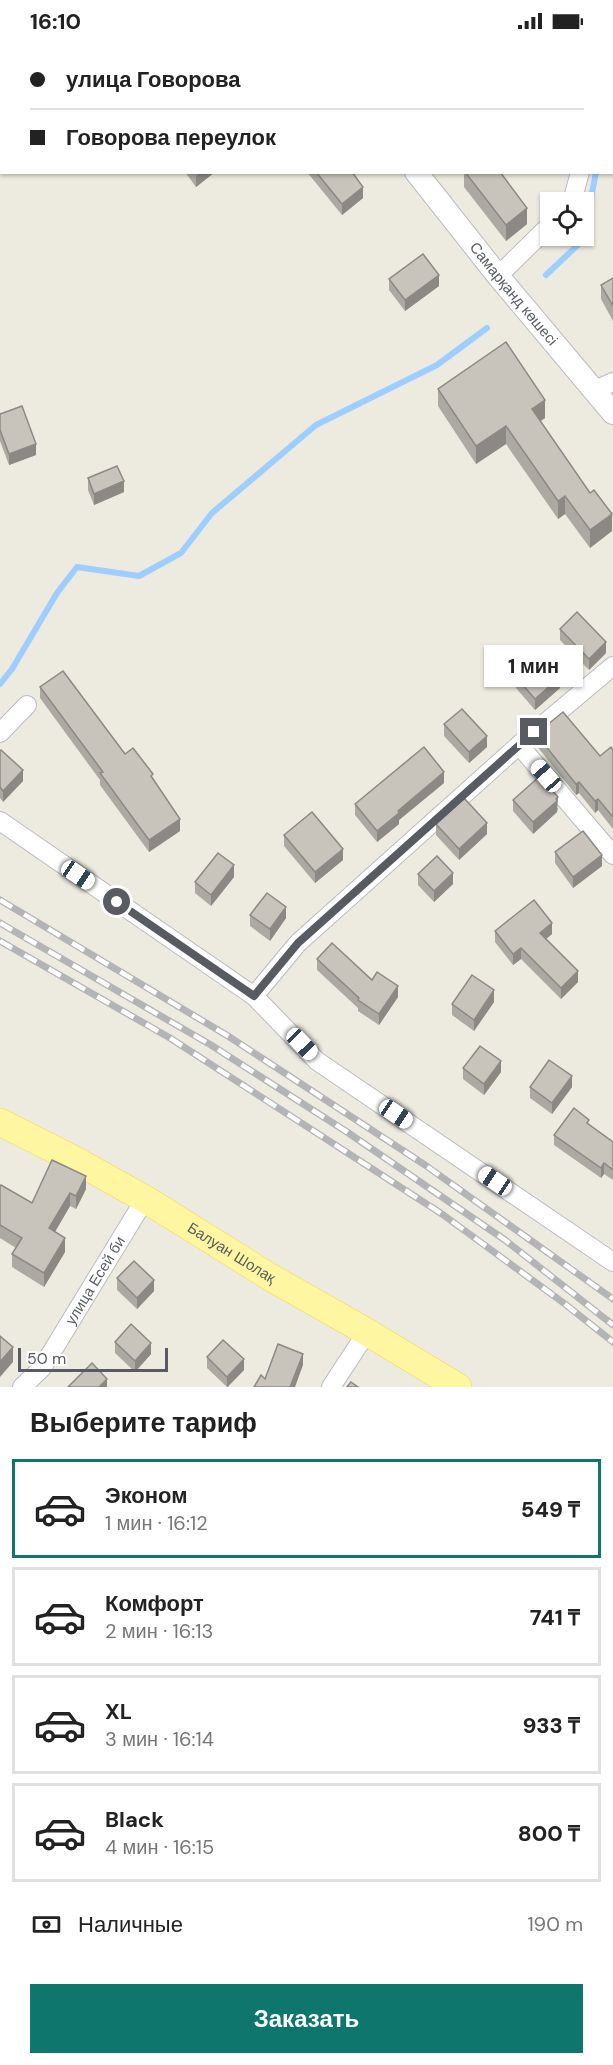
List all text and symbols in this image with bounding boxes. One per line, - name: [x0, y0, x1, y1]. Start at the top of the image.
- text: 16:10: [30, 7, 81, 36]
- text: улица Говорова: [66, 65, 240, 94]
- text: Говорова переулок: [66, 123, 276, 152]
- map controls: [540, 192, 594, 246]
- button: locate: [540, 192, 594, 246]
- street label: Самарқанд көшесі: [465, 238, 562, 350]
- callout: 1 мин: [484, 645, 584, 687]
- text: 1 мин: [508, 653, 559, 679]
- route end: [520, 718, 547, 745]
- car: [527, 757, 565, 795]
- car: [58, 857, 98, 893]
- route start: [103, 888, 130, 915]
- car: [283, 1025, 321, 1063]
- car: [376, 1096, 416, 1132]
- car: [475, 1163, 515, 1199]
- street label: Балуан Шолақ: [183, 1218, 279, 1288]
- street label: улица Есей би: [61, 1233, 130, 1329]
- scale bar: [18, 1345, 168, 1372]
- text: 50 m: [27, 1348, 66, 1369]
- text: Выберите тариф: [30, 1405, 257, 1440]
- text: Эконом: [105, 1481, 188, 1510]
- icon: car: [33, 1482, 87, 1536]
- text: 549 ₸: [521, 1495, 580, 1524]
- text: 1 мин · 16:12: [105, 1510, 208, 1536]
- text: Комфорт: [105, 1589, 204, 1618]
- icon: car: [33, 1590, 87, 1644]
- text: 741 ₸: [530, 1603, 580, 1632]
- text: 2 мин · 16:13: [105, 1618, 213, 1644]
- text: XL: [105, 1697, 132, 1726]
- icon: car: [33, 1698, 87, 1752]
- text: 933 ₸: [522, 1711, 580, 1740]
- text: 3 мин · 16:14: [105, 1726, 214, 1752]
- text: Black: [105, 1805, 164, 1834]
- icon: car: [33, 1806, 87, 1860]
- text: 800 ₸: [518, 1819, 580, 1848]
- text: 4 мин · 16:15: [105, 1834, 214, 1860]
- icon: cash: [30, 1908, 63, 1941]
- text: Наличные: [78, 1910, 183, 1939]
- text: 190 m: [527, 1911, 583, 1937]
- button: Заказать: [30, 1984, 583, 2053]

